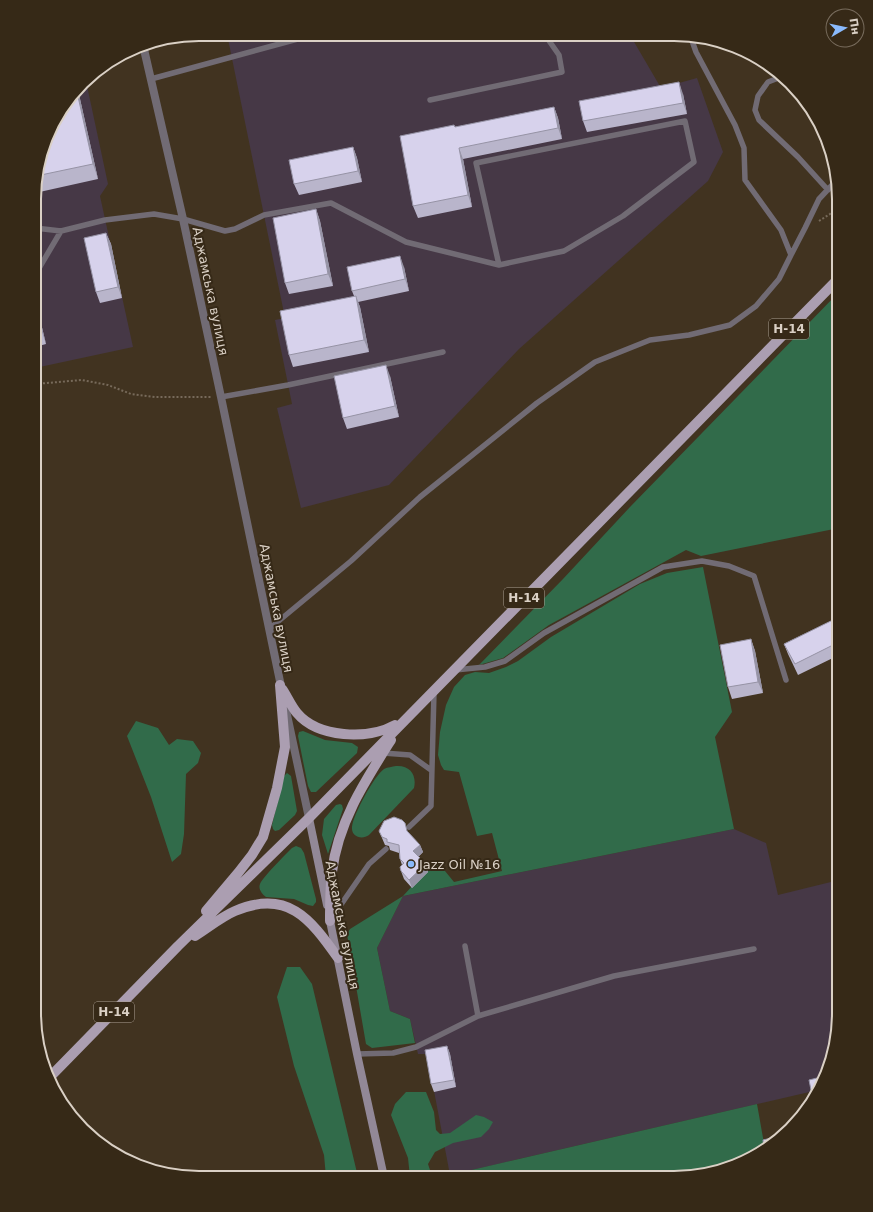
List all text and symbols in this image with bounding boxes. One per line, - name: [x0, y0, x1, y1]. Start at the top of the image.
- north arrow: [825, 8, 865, 48]
- text: Пн: [847, 17, 862, 36]
- street label: Аджамська вулиця: [190, 226, 231, 357]
- road number: Н-14: [769, 319, 809, 339]
- street label: Аджамська вулиця: [257, 542, 296, 674]
- road number: Н-14: [504, 588, 544, 608]
- place label: Jazz Oil №16: [418, 857, 500, 872]
- street label: Аджамська вулиця: [323, 859, 362, 991]
- marker: Jazz Oil №16: [406, 859, 416, 869]
- road number: Н-14: [94, 1002, 134, 1022]

